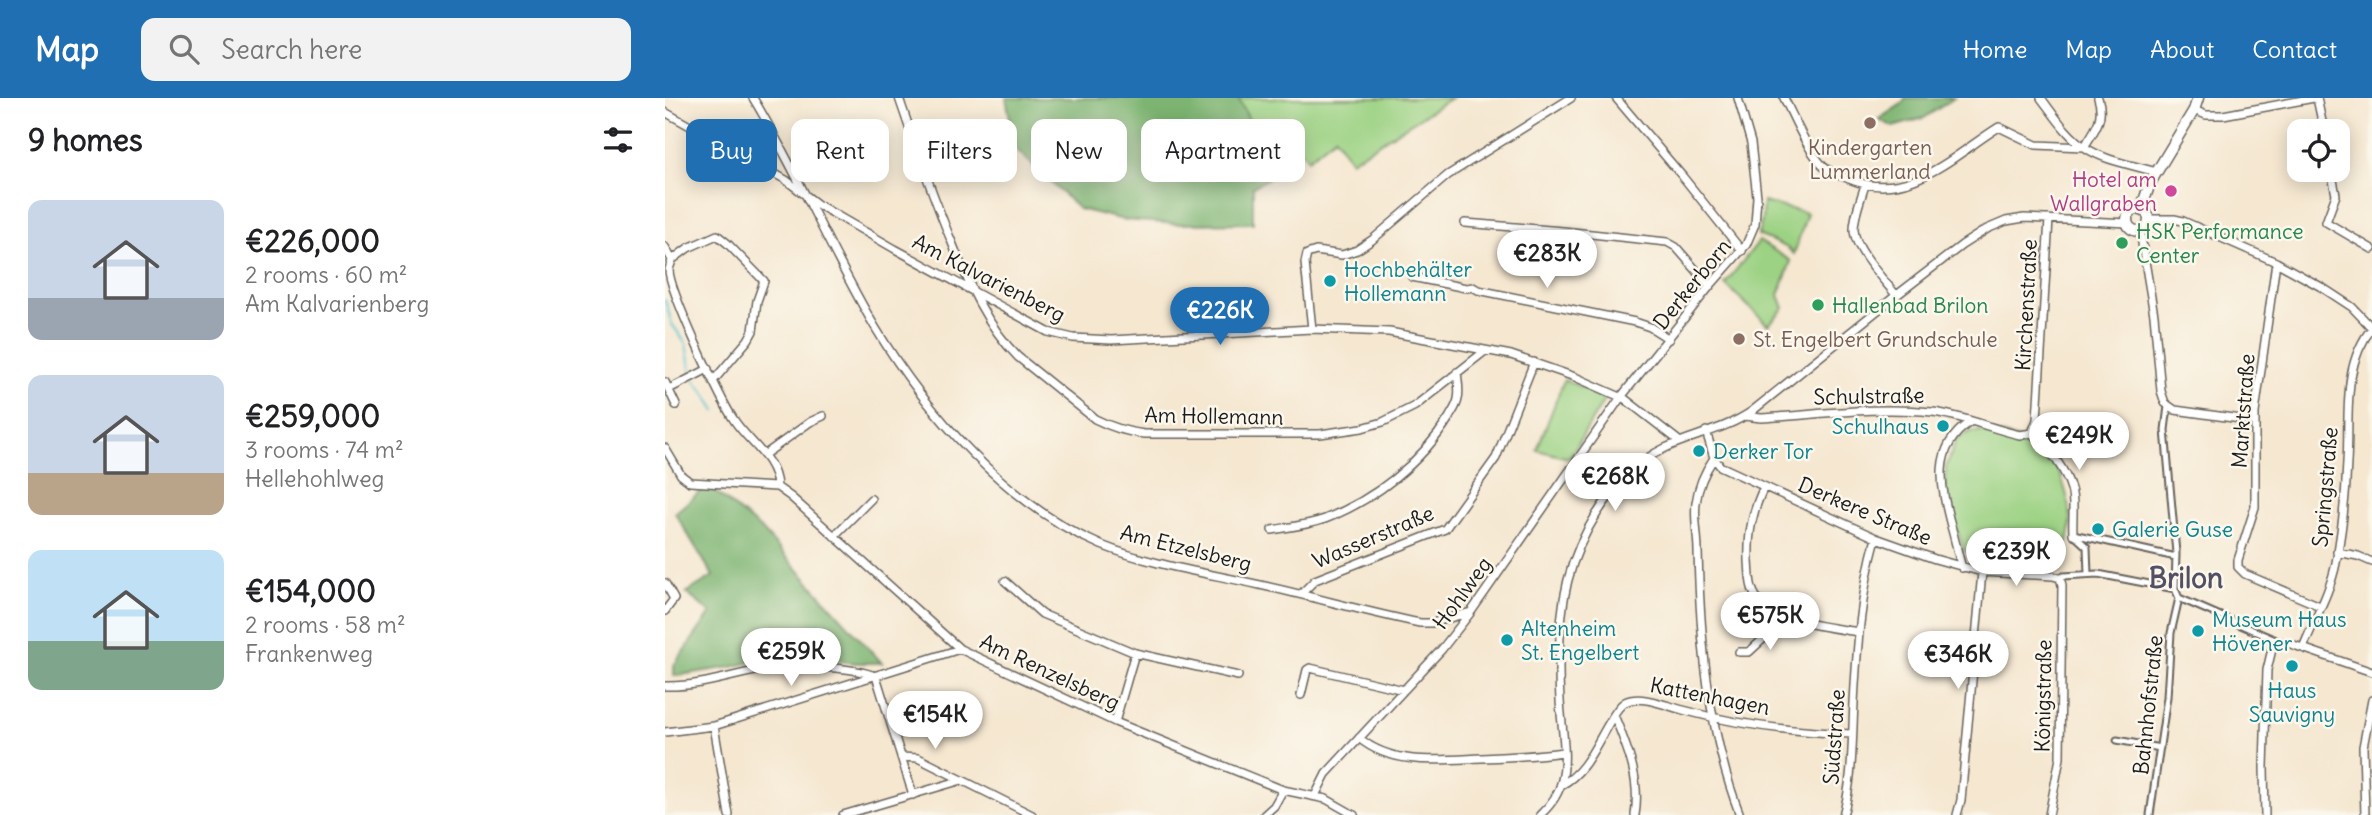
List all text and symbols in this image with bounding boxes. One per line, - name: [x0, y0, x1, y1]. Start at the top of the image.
- search box: [141, 18, 631, 81]
- text: Map: [35, 28, 99, 70]
- icon: search: [165, 30, 203, 68]
- text: Search here: [221, 33, 362, 66]
- text: Home: [1963, 34, 2027, 64]
- text: Map: [2065, 34, 2112, 64]
- text: About: [2150, 34, 2214, 64]
- text: Contact: [2252, 34, 2337, 64]
- marker: Kindergarten Lummerland: [1862, 115, 1878, 131]
- chip: Buy: [686, 119, 777, 182]
- chip: Rent: [791, 119, 889, 182]
- chip: Filters: [903, 119, 1017, 182]
- chip: New: [1031, 119, 1127, 182]
- chip: Apartment: [1141, 119, 1305, 182]
- map controls: [2287, 119, 2350, 182]
- button: locate: [2287, 119, 2350, 182]
- text: 9 homes: [28, 121, 143, 159]
- icon: filters: [599, 121, 637, 159]
- place label: Kindergarten Lummerland: [1808, 134, 1932, 185]
- place label: Hotel am Wallgraben: [2050, 166, 2157, 217]
- marker: Hotel am Wallgraben: [2163, 183, 2179, 199]
- place label: HSK Performance Center: [2136, 218, 2304, 269]
- text: €226,000: [245, 222, 380, 260]
- icon: home: [84, 228, 168, 312]
- street label: Am Kalvarienberg: [908, 228, 1070, 328]
- pin: €283K: [1498, 230, 1596, 290]
- street label: Derkerborn: [1647, 233, 1737, 335]
- marker: HSK Performance Center: [2114, 235, 2130, 251]
- text: €283K: [1513, 238, 1581, 267]
- street label: Kirchenstraße: [2009, 238, 2043, 372]
- place label: Hochbehälter Hollemann: [1344, 256, 1473, 307]
- text: 2 rooms · 60 m²: [245, 260, 407, 289]
- marker: Hochbehälter Hollemann: [1322, 273, 1338, 289]
- pin: €226K: [1171, 288, 1269, 347]
- text: Am Kalvarienberg: [245, 289, 429, 318]
- place label: Hallenbad Brilon: [1832, 292, 1989, 319]
- text: €226K: [1186, 295, 1254, 324]
- marker: Hallenbad Brilon: [1810, 297, 1826, 313]
- place label: St. Engelbert Grundschule: [1753, 326, 1997, 353]
- marker: St. Engelbert Grundschule: [1731, 331, 1747, 347]
- street label: Marktstraße: [2226, 353, 2260, 469]
- street label: Schulstraße: [1813, 382, 1925, 410]
- text: €259,000: [245, 397, 380, 435]
- street label: Am Hollemann: [1144, 401, 1284, 431]
- icon: home: [84, 403, 168, 487]
- pin: €249K: [2030, 412, 2128, 472]
- place label: Schulhaus: [1832, 413, 1929, 440]
- marker: Schulhaus: [1935, 418, 1951, 434]
- text: €249K: [2045, 420, 2113, 449]
- street label: Springstraße: [2306, 426, 2344, 548]
- text: 3 rooms · 74 m²: [245, 435, 404, 464]
- place label: Derker Tor: [1713, 438, 1814, 465]
- marker: Derker Tor: [1691, 443, 1707, 459]
- pin: €268K: [1566, 454, 1664, 513]
- text: €268K: [1581, 461, 1649, 490]
- text: Hellehohlweg: [245, 464, 384, 493]
- street label: Derkere Straße: [1794, 471, 1936, 551]
- street label: Wasserstraße: [1308, 499, 1438, 575]
- place label: Galerie Guse: [2112, 516, 2233, 543]
- street label: Am Etzelsberg: [1118, 519, 1254, 577]
- marker: Galerie Guse: [2090, 521, 2106, 537]
- pin: €239K: [1967, 528, 2065, 588]
- text: €239K: [1982, 536, 2050, 565]
- street label: Hohlweg: [1427, 551, 1497, 635]
- district label: Brilon: [2149, 560, 2223, 596]
- text: €154,000: [245, 572, 376, 610]
- icon: home: [84, 578, 168, 662]
- pin: €575K: [1721, 592, 1819, 652]
- text: €575K: [1737, 600, 1803, 629]
- place label: Museum Haus Hövener: [2212, 606, 2347, 657]
- text: 2 rooms · 58 m²: [245, 610, 406, 639]
- place label: Altenheim St. Engelbert: [1521, 615, 1639, 666]
- marker: Museum Haus Hövener: [2190, 623, 2206, 639]
- pin: €259K: [742, 628, 840, 688]
- street label: Am Renzelsberg: [976, 628, 1124, 716]
- marker: Altenheim St. Engelbert: [1499, 632, 1515, 648]
- pin: €346K: [1909, 632, 2007, 691]
- street label: Bahnhofstraße: [2127, 634, 2169, 776]
- text: €259K: [757, 636, 825, 665]
- text: Frankenweg: [245, 639, 373, 668]
- text: €346K: [1924, 639, 1992, 668]
- street label: Königstraße: [2029, 639, 2057, 753]
- marker: Haus Sauvigny: [2284, 658, 2300, 674]
- street label: Kattenhagen: [1648, 671, 1772, 721]
- place label: Haus Sauvigny: [2249, 677, 2335, 728]
- street label: Südstraße: [1817, 688, 1851, 786]
- pin: €154K: [886, 692, 984, 751]
- text: €154K: [903, 699, 967, 728]

